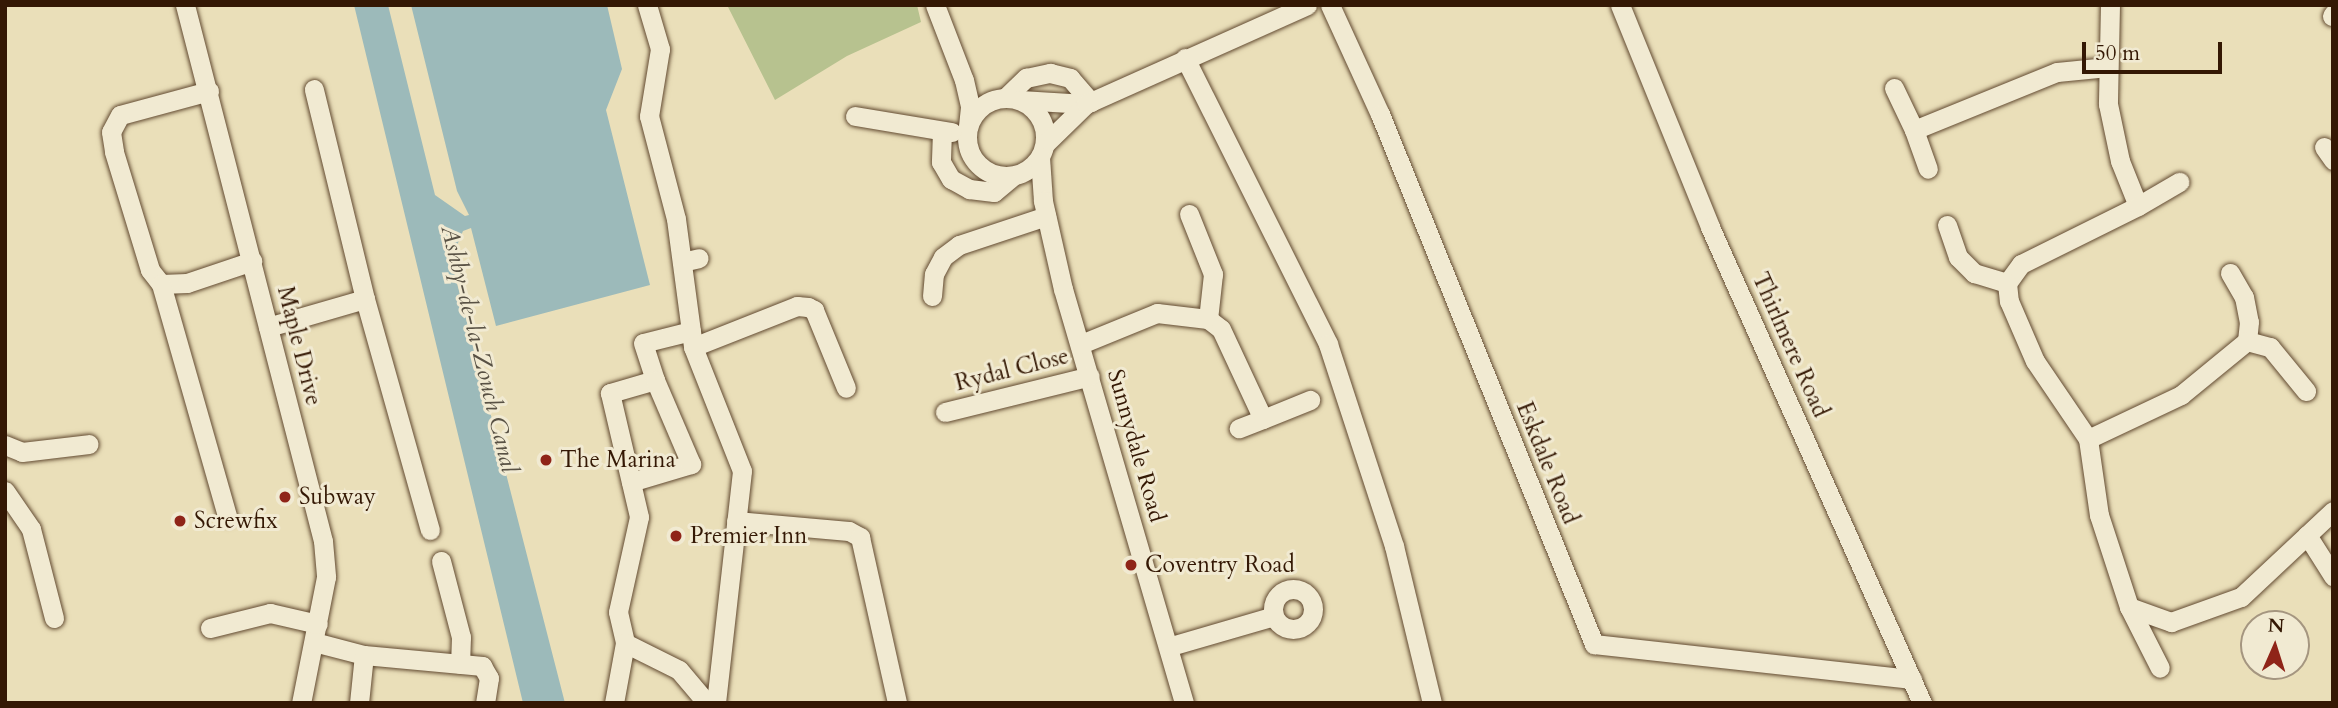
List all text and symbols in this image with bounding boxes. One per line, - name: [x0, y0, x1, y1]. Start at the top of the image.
- scale bar: [2086, 28, 2226, 72]
- text: 50 m: [2095, 39, 2140, 68]
- water label: Ashby-de-la-Zouch Canal: [434, 222, 524, 476]
- street label: Thirlmere Road: [1746, 268, 1834, 422]
- street label: Maple Drive: [271, 284, 327, 408]
- street label: Rydal Close: [952, 343, 1072, 397]
- street label: Sunnydale Road: [1101, 366, 1171, 526]
- street label: Eskdale Road: [1510, 398, 1584, 528]
- place label: The Marina: [560, 446, 676, 474]
- marker: The Marina: [538, 452, 554, 468]
- place label: Subway: [299, 483, 376, 511]
- marker: Subway: [277, 489, 293, 505]
- place label: Screwfix: [194, 507, 278, 535]
- marker: Screwfix: [172, 513, 188, 529]
- place label: Premier Inn: [690, 522, 807, 550]
- marker: Premier Inn: [668, 528, 684, 544]
- place label: Coventry Road: [1145, 551, 1295, 579]
- marker: Coventry Road: [1123, 557, 1139, 573]
- north arrow: [2240, 610, 2310, 680]
- text: N: [2267, 613, 2285, 639]

